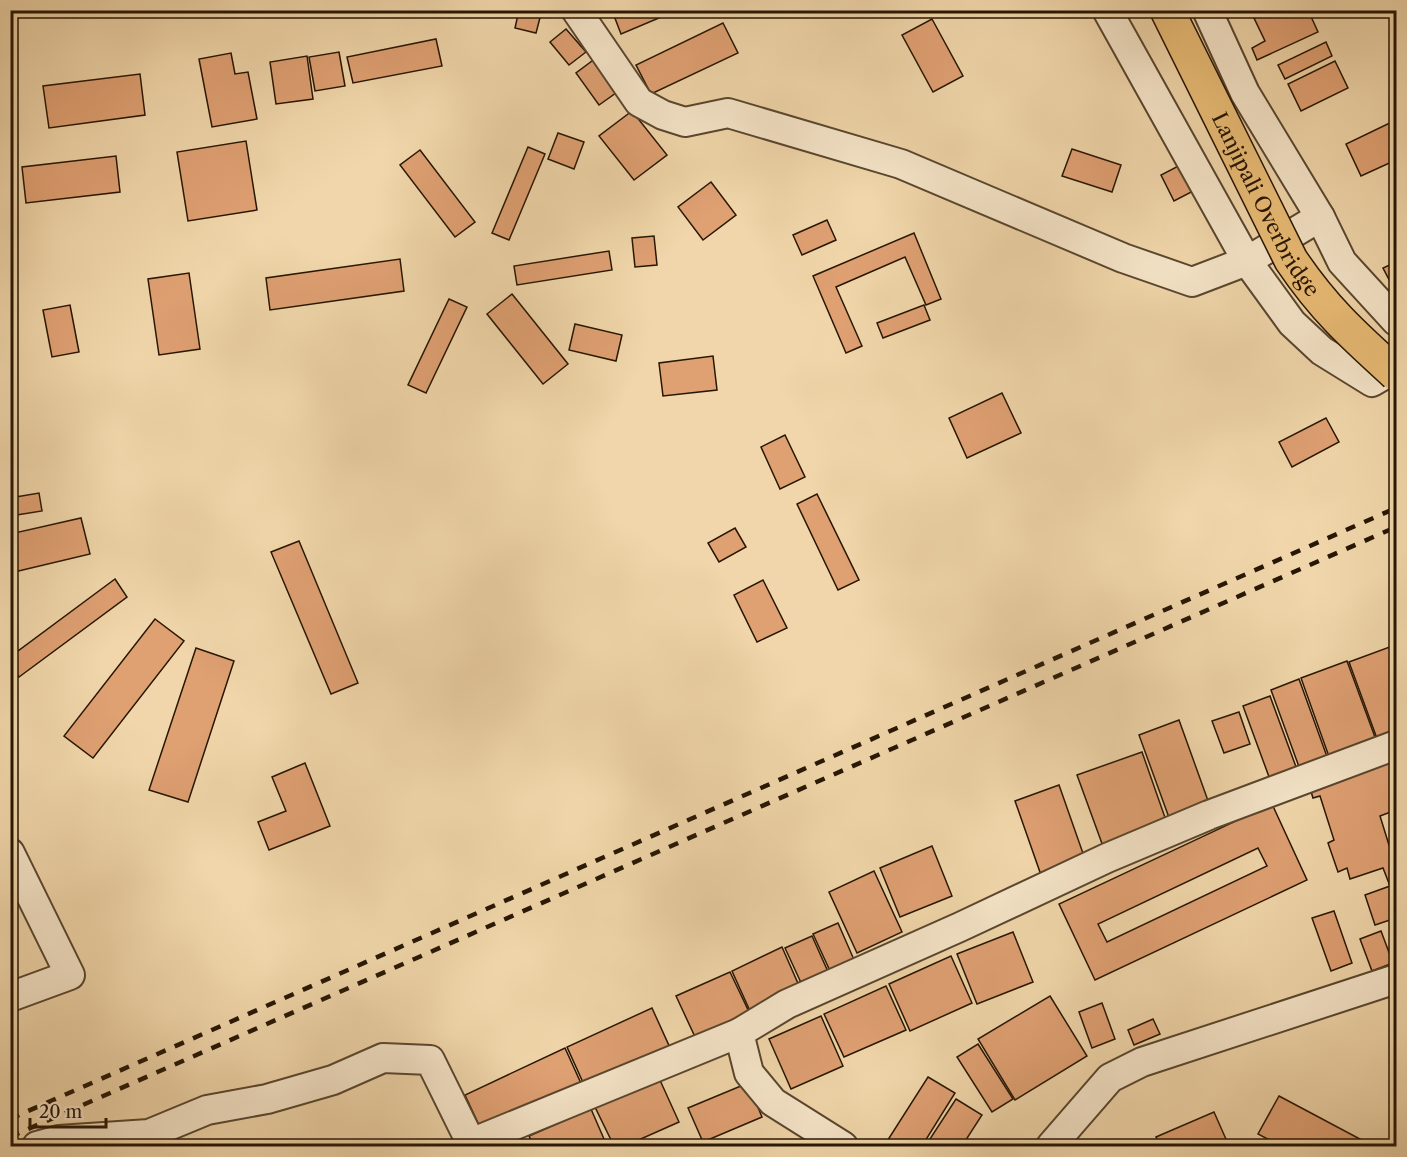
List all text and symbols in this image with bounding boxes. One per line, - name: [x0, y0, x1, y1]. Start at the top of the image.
- street label: Lanjipali Overbridge: [1207, 108, 1325, 301]
- scale bar: [30, 1091, 106, 1129]
- text: 20 m: [39, 1101, 83, 1123]

